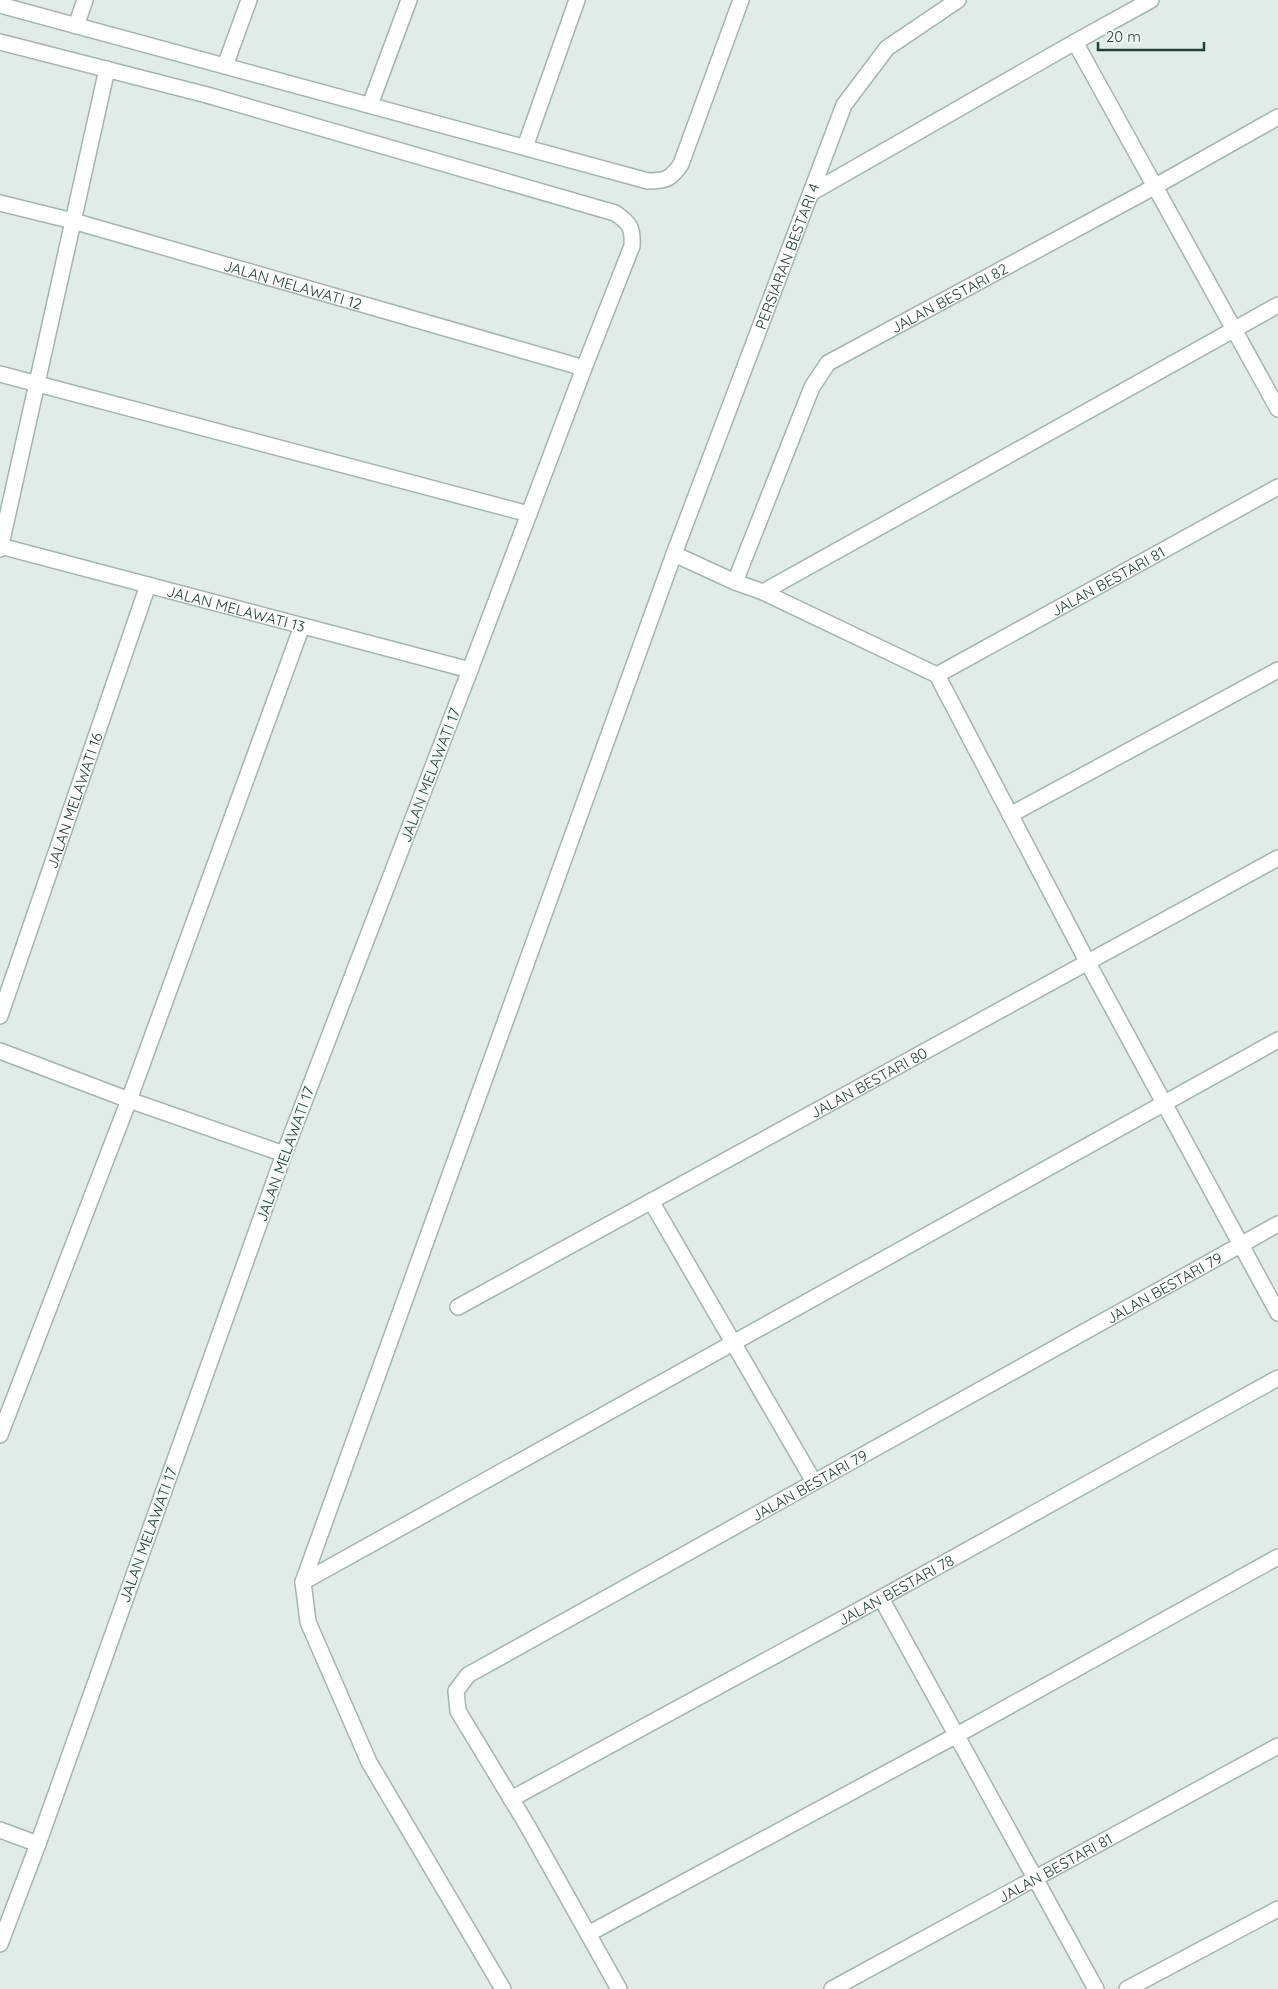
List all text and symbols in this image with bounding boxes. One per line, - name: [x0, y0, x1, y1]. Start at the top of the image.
- scale bar: [1098, 20, 1204, 52]
- text: 20 m: [1106, 27, 1141, 46]
- street label: PERSIARAN BESTARI 4: [750, 180, 823, 332]
- street label: JALAN MELAWATI 12: [222, 255, 364, 313]
- street label: JALAN BESTARI 82: [887, 258, 1011, 337]
- street label: JALAN BESTARI 81: [1047, 542, 1168, 620]
- street label: JALAN MELAWATI 13: [165, 581, 307, 636]
- street label: JALAN MELAWATI 17: [396, 705, 464, 845]
- street label: JALAN MELAWATI 16: [42, 730, 106, 871]
- street label: JALAN BESTARI 80: [807, 1043, 930, 1122]
- street label: JALAN MELAWATI 17: [252, 1084, 318, 1224]
- street label: JALAN BESTARI 79: [1103, 1248, 1225, 1327]
- street label: JALAN BESTARI 79: [748, 1445, 871, 1525]
- street label: JALAN MELAWATI 17: [115, 1465, 181, 1605]
- street label: JALAN BESTARI 78: [835, 1550, 957, 1629]
- street label: JALAN BESTARI 81: [995, 1829, 1115, 1906]

